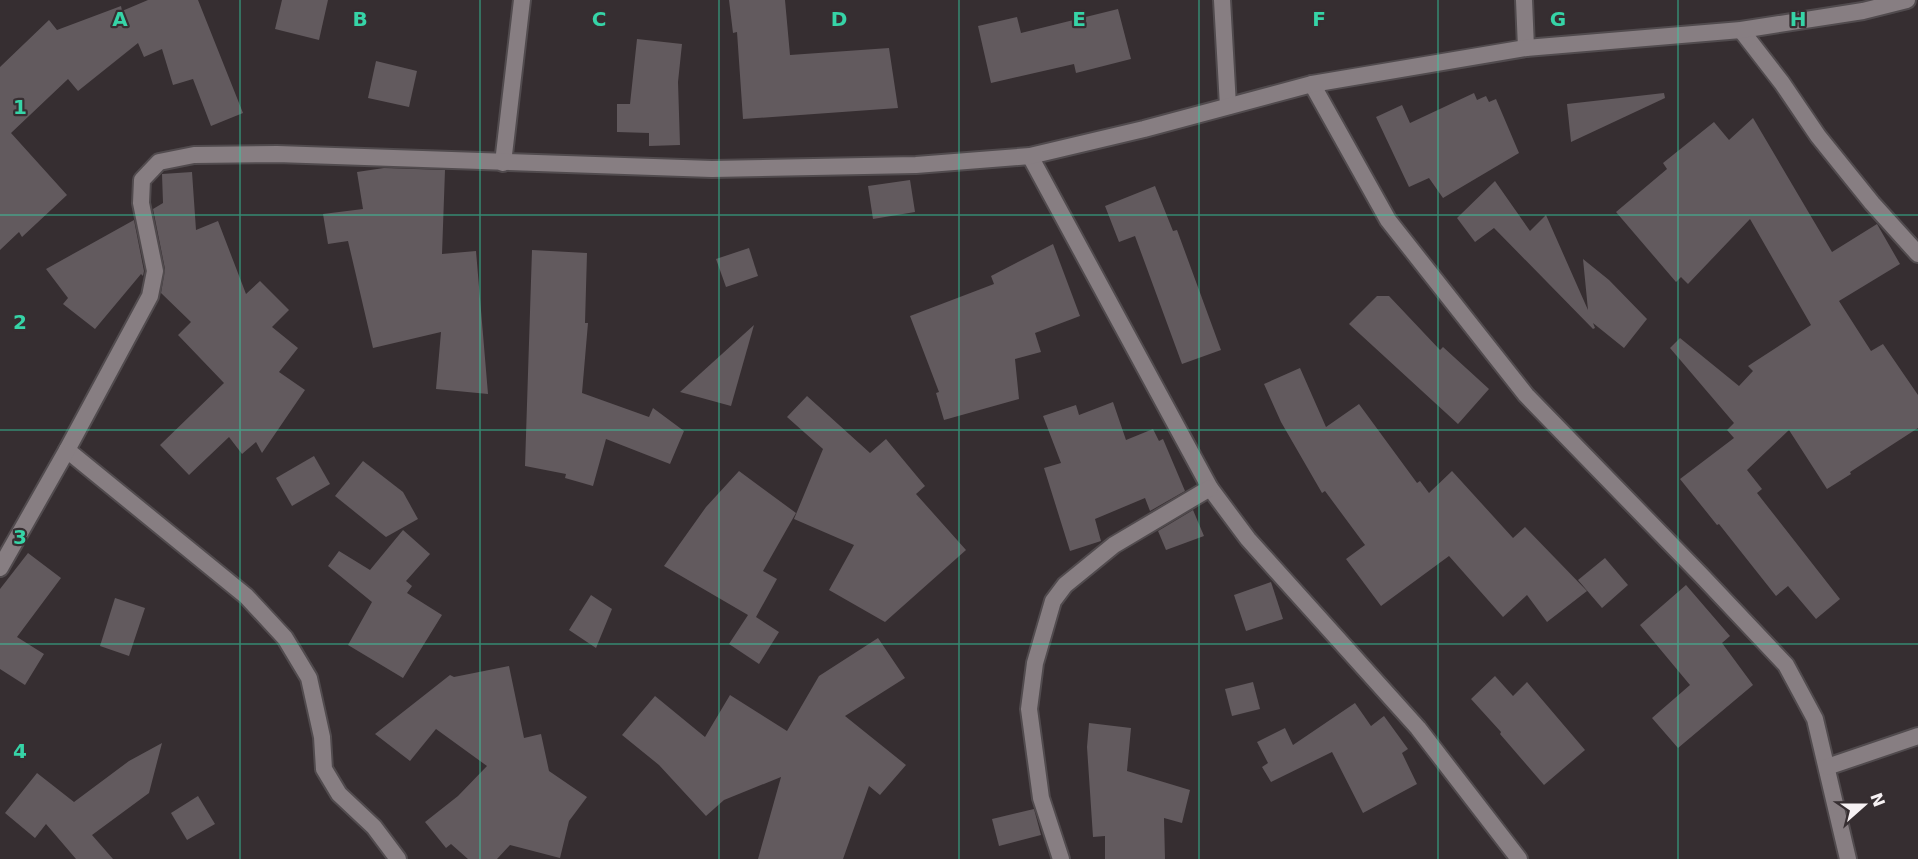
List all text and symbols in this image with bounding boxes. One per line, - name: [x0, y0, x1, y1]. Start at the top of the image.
- text: A: [112, 7, 128, 31]
- text: B: [352, 7, 368, 31]
- text: C: [592, 7, 606, 31]
- text: D: [831, 7, 847, 31]
- text: E: [1072, 7, 1086, 31]
- text: F: [1312, 7, 1326, 31]
- text: G: [1550, 7, 1566, 31]
- text: H: [1790, 7, 1806, 31]
- text: 1: [13, 95, 27, 119]
- text: 2: [13, 310, 27, 334]
- text: 3: [13, 525, 27, 549]
- text: 4: [13, 739, 27, 763]
- north arrow: [1834, 775, 1894, 835]
- text: N: [1866, 790, 1889, 809]

